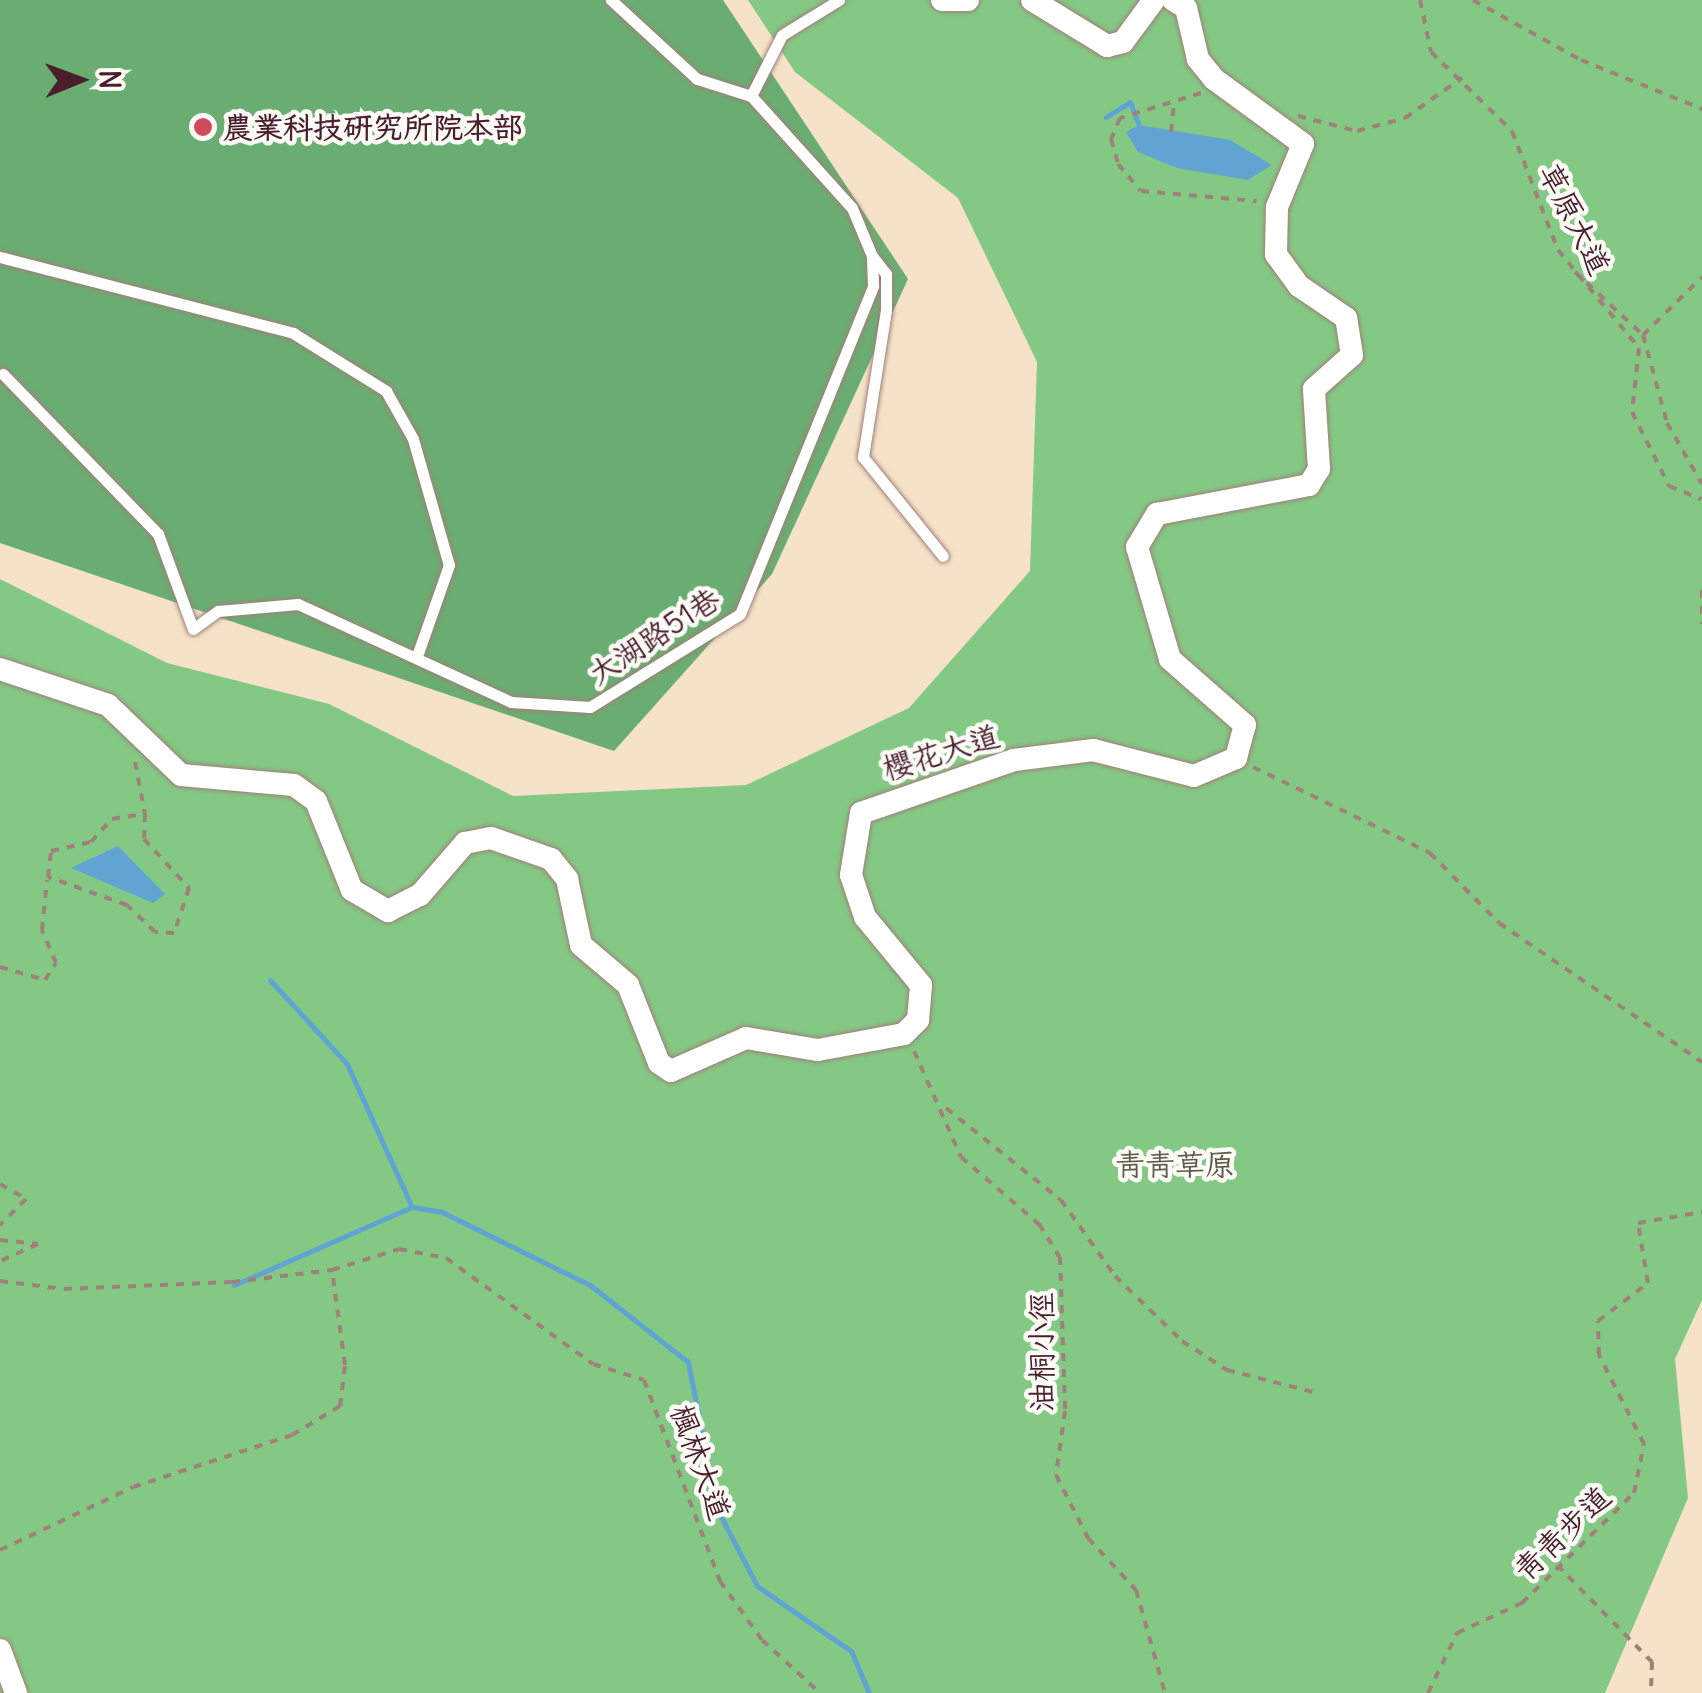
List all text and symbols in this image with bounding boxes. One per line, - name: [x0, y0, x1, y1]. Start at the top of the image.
- north arrow: [30, 30, 130, 130]
- text: N: [92, 69, 128, 89]
- place label: 農業科技研究所院本部: [223, 109, 523, 145]
- marker: 農業科技研究所院本部: [192, 116, 214, 138]
- street label: 草原大道: [1532, 157, 1618, 281]
- street label: 大湖路51巷: [582, 580, 726, 692]
- street label: 櫻花大道: [878, 717, 1004, 787]
- park label: 青青草原: [1115, 1146, 1235, 1182]
- street label: 油桐小徑: [1023, 1292, 1059, 1412]
- street label: 楓林大道: [664, 1399, 738, 1525]
- street label: 青青步道: [1506, 1478, 1618, 1588]

